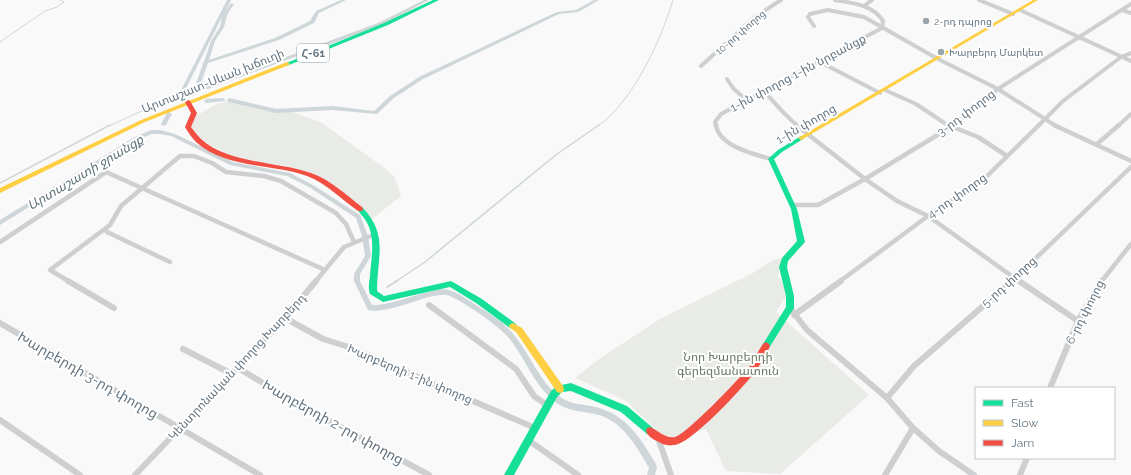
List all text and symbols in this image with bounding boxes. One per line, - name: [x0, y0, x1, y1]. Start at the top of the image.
- street label: 10-րդ փողոց: [713, 8, 768, 57]
- marker: 2-րդ դպրոց: [921, 16, 931, 26]
- place label: 2-րդ դպրոց: [934, 16, 992, 27]
- street label: 1-ին փողոց 1-ին նրբանցք: [728, 31, 868, 115]
- road number: Հ-61: [297, 44, 329, 62]
- street label: Արտաշատ-Սևան խճուղի: [140, 46, 286, 116]
- marker: Խարբերդ Մարկետ: [936, 47, 946, 57]
- place label: Խարբերդ Մարկետ: [949, 47, 1043, 58]
- street label: 3-րդ փողոց: [934, 87, 998, 139]
- street label: 1-ին փողոց: [773, 101, 839, 147]
- water label: Արտաշատի ջրանցք: [24, 131, 148, 214]
- street label: 4-րդ փողոց: [925, 170, 989, 222]
- street label: 5-րդ փողոց: [979, 254, 1039, 310]
- street label: 6-րդ փողոց: [1063, 278, 1107, 346]
- street label: Կենտրոնական փողոց Խարբերդ: [165, 291, 309, 443]
- street label: Խարբերդի 3-րդ փողոց: [15, 328, 161, 422]
- street label: Խարբերդի 1-ին փողոց: [345, 341, 475, 407]
- park label: Նոր Խարբերդի գերեզմանատուն: [677, 350, 779, 378]
- street label: Խարբերդի 2-րդ փողոց: [260, 376, 406, 468]
- legend: [975, 387, 1115, 459]
- text: Fast: [1011, 396, 1034, 410]
- text: Slow: [1011, 416, 1038, 430]
- text: Jam: [1011, 436, 1034, 450]

